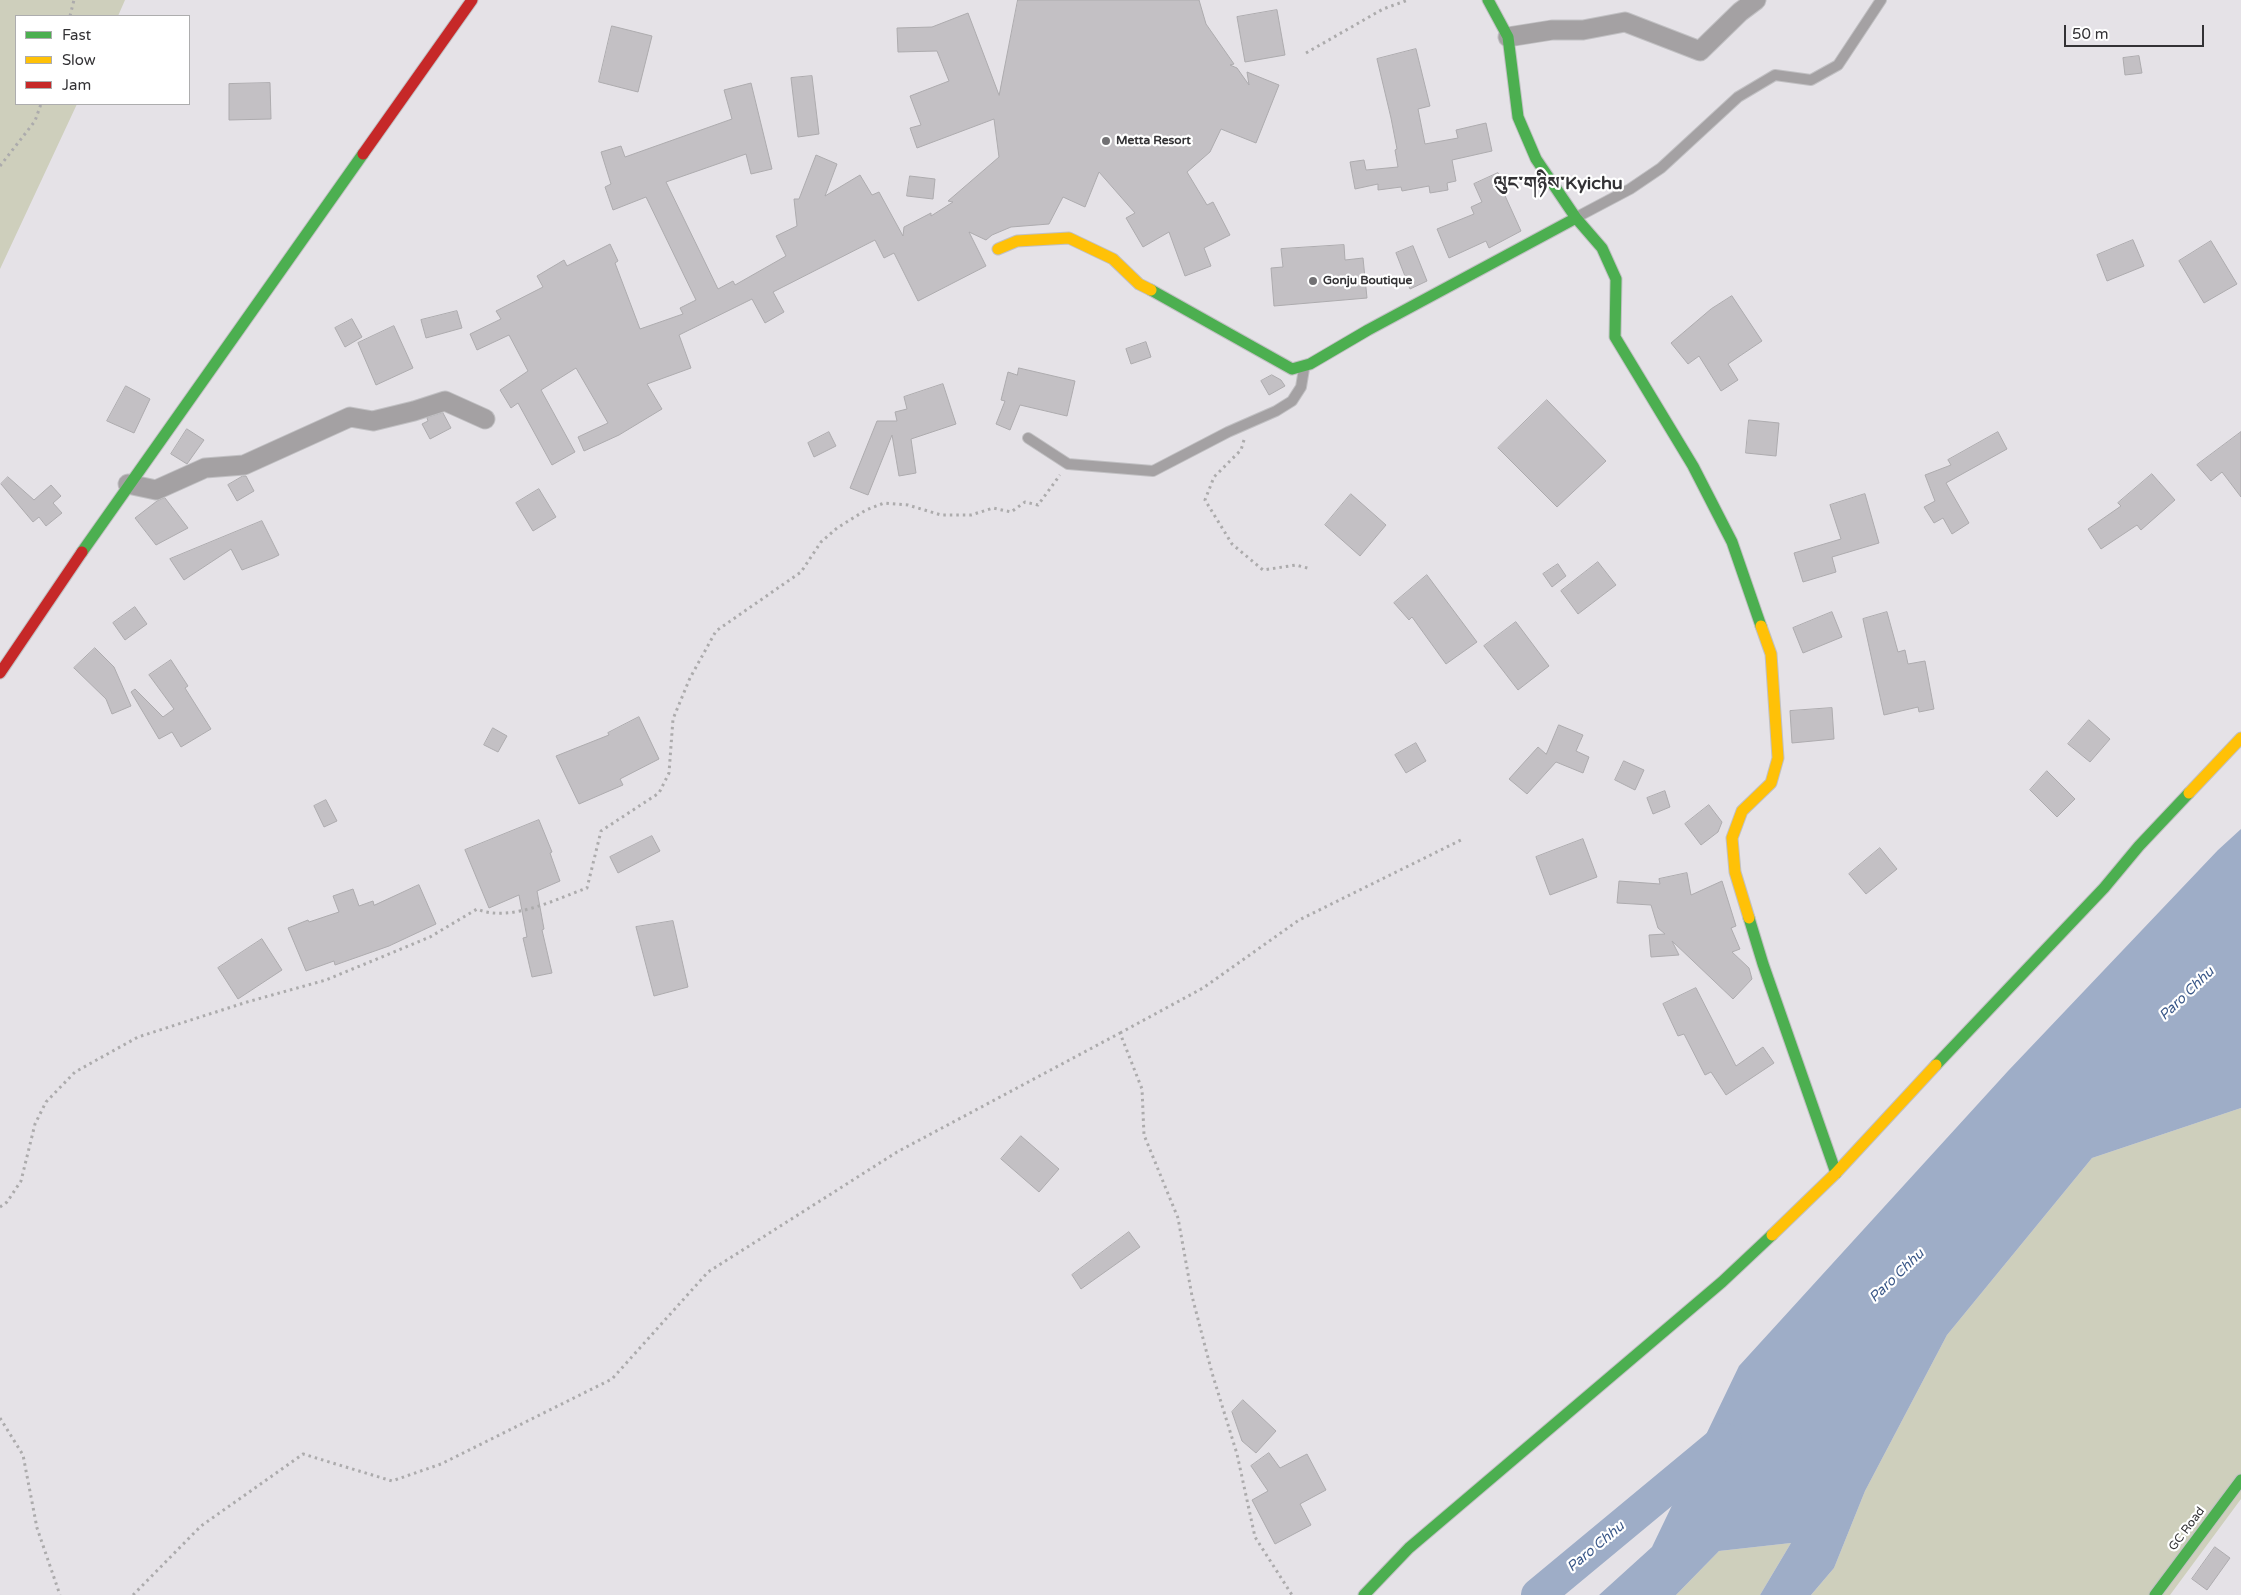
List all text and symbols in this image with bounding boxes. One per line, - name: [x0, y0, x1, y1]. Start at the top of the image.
- legend: [15, 15, 190, 105]
- scale bar: [2066, 15, 2206, 47]
- text: 50 m: [2072, 25, 2109, 43]
- text: Fast: [62, 26, 91, 44]
- text: Slow: [62, 51, 96, 69]
- text: Jam: [62, 76, 91, 94]
- place label: Metta Resort: [1116, 134, 1191, 148]
- marker: Metta Resort: [1100, 135, 1112, 147]
- district label: ལུང་གཉིས་Kyichu: [1493, 173, 1623, 195]
- place label: Gonju Boutique: [1323, 274, 1412, 288]
- marker: Gonju Boutique: [1307, 275, 1319, 287]
- water label: Paro Chhu: [2156, 964, 2218, 1024]
- water label: Paro Chhu: [1866, 1246, 1928, 1306]
- street label: GC Road: [2166, 1504, 2208, 1554]
- water label: Paro Chhu: [1564, 1518, 1628, 1576]

